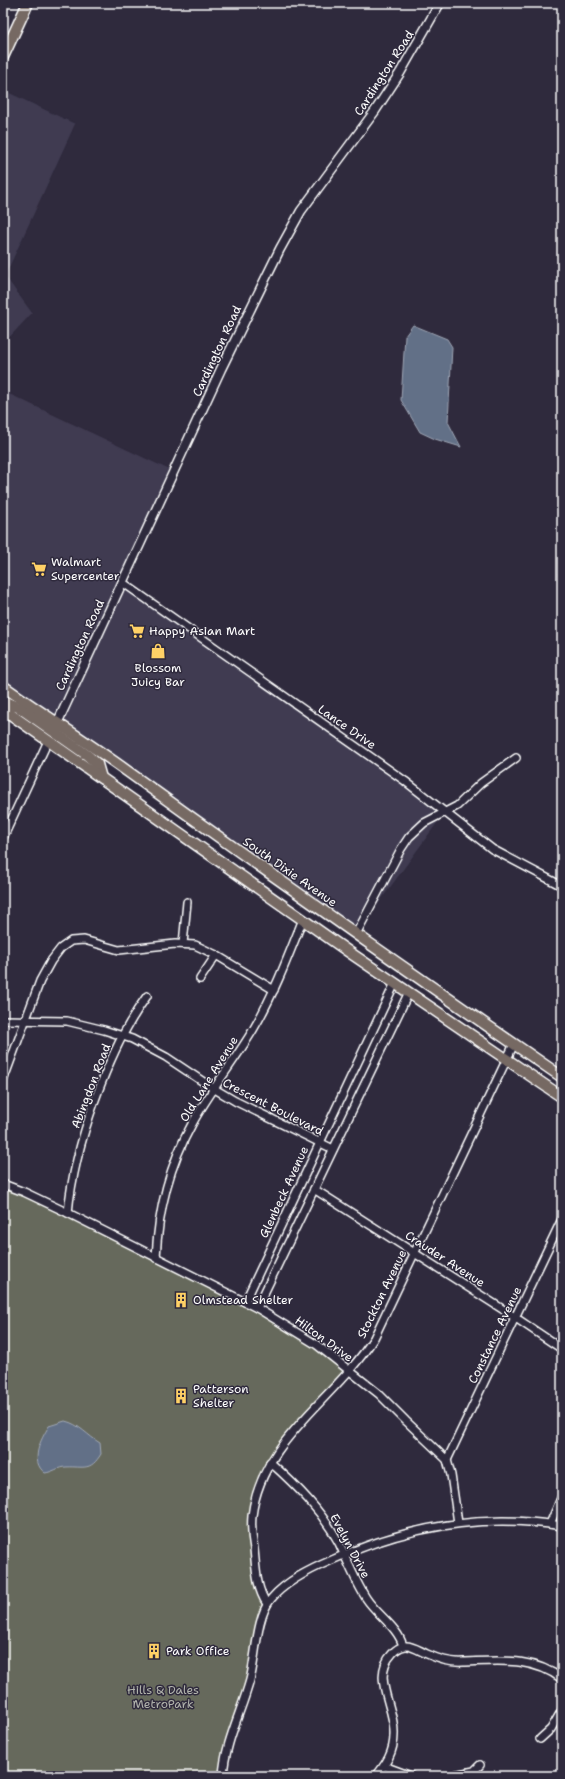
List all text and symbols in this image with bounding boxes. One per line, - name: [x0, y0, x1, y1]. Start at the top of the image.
- street label: Cardington Road: [350, 27, 418, 119]
- street label: Cardington Road: [189, 303, 245, 399]
- place label: Walmart Supercenter: [51, 554, 120, 584]
- supermarket icon: Walmart Supercenter: [30, 560, 48, 578]
- street label: Cardington Road: [52, 597, 108, 693]
- supermarket icon: Happy Asian Mart: [128, 622, 146, 640]
- place label: Happy Asian Mart: [149, 623, 255, 639]
- shop icon: Blossom Juicy Bar: [149, 642, 167, 660]
- place label: Blossom Juicy Bar: [131, 660, 185, 690]
- street label: Lance Drive: [315, 701, 379, 753]
- street label: South Dixie Avenue: [240, 834, 340, 911]
- street label: Old Lane Avenue: [176, 1033, 242, 1125]
- street label: Abingdon Road: [67, 1041, 115, 1131]
- street label: Crescent Boulevard: [220, 1075, 326, 1140]
- street label: Glenbeck Avenue: [256, 1143, 312, 1240]
- street label: Crauder Avenue: [402, 1227, 488, 1291]
- street label: Stockton Avenue: [354, 1247, 411, 1341]
- street label: Constance Avenue: [465, 1284, 526, 1386]
- building icon: Olmstead Shelter: [172, 1291, 190, 1309]
- place label: Olmstead Shelter: [193, 1292, 294, 1308]
- street label: Hilton Drive: [292, 1312, 357, 1366]
- place label: Patterson Shelter: [193, 1381, 249, 1411]
- building icon: Patterson Shelter: [172, 1387, 190, 1405]
- street label: Evelyn Drive: [326, 1511, 374, 1581]
- building icon: Park Office: [145, 1642, 163, 1660]
- place label: Park Office: [166, 1643, 230, 1659]
- park label: Hills & Dales MetroPark: [127, 1682, 199, 1712]

